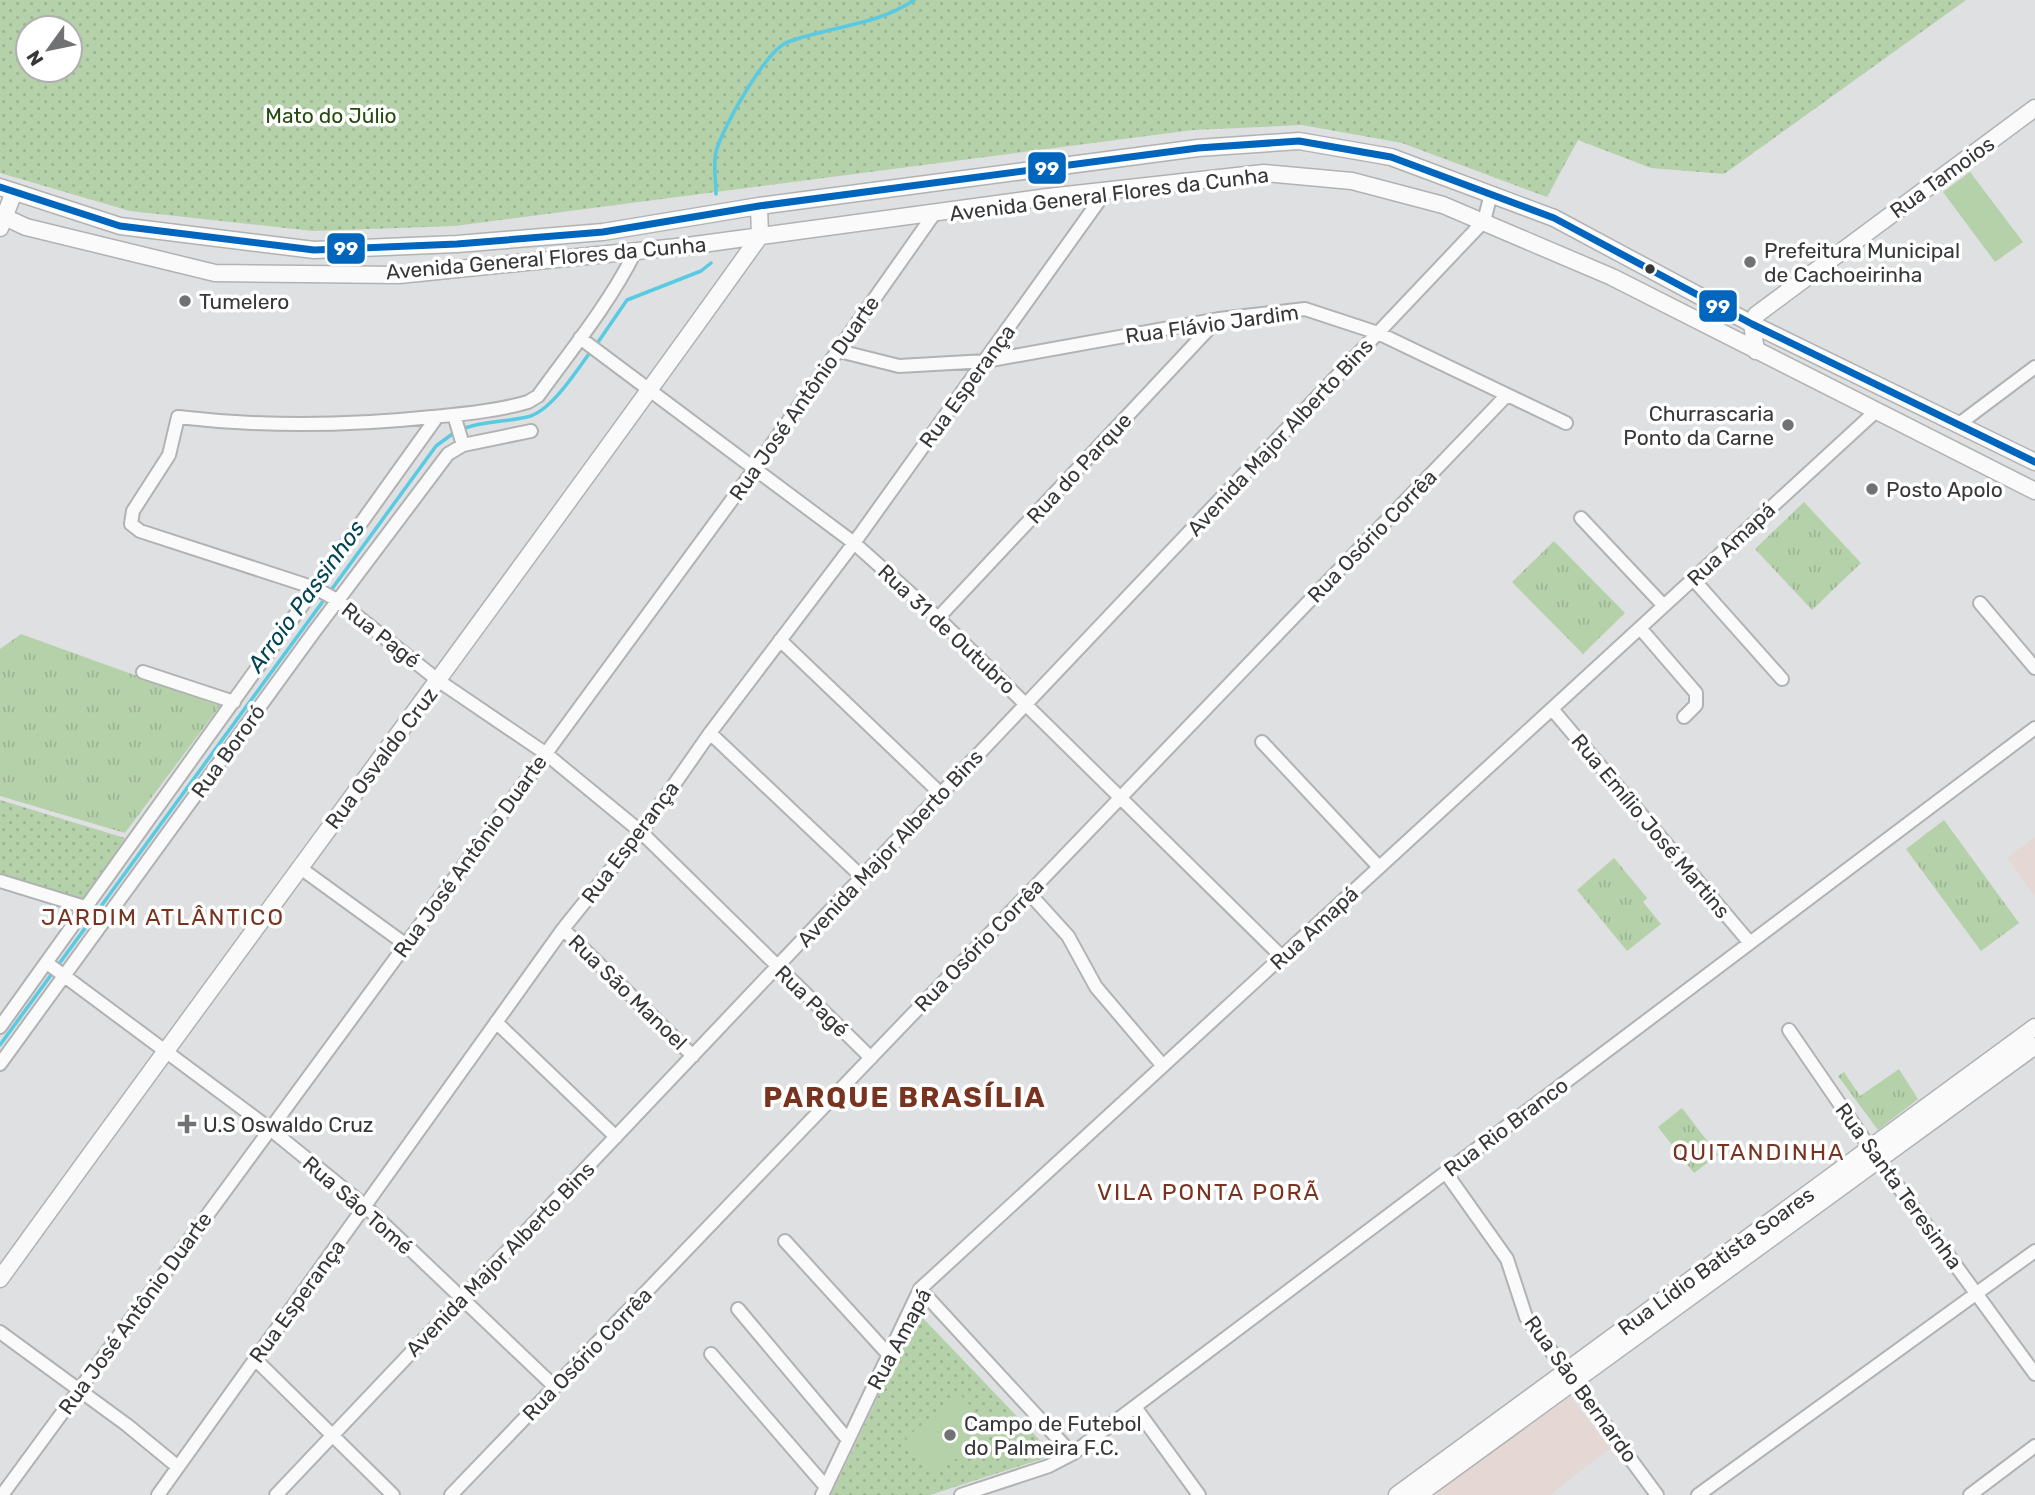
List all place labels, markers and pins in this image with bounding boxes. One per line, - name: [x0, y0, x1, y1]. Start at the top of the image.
- place label: Prefeitura Municipal de Cachoeirinha: [1764, 238, 1960, 287]
- marker: Prefeitura Municipal de Cachoeirinha: [1742, 254, 1758, 270]
- unlabelled marker: [1643, 262, 1657, 276]
- place label: Tumelero: [199, 289, 289, 314]
- marker: Tumelero: [177, 293, 193, 309]
- place label: Churrascaria Ponto da Carne: [1623, 401, 1774, 450]
- marker: Churrascaria Ponto da Carne: [1780, 417, 1796, 433]
- place label: Posto Apolo: [1886, 477, 2003, 502]
- marker: Posto Apolo: [1864, 481, 1880, 497]
- place label: U.S Oswaldo Cruz: [203, 1112, 374, 1137]
- marker: U.S Oswaldo Cruz: [177, 1114, 197, 1134]
- place label: Campo de Futebol do Palmeira F.C.: [964, 1411, 1142, 1460]
- marker: Campo de Futebol do Palmeira F.C.: [942, 1427, 958, 1443]

